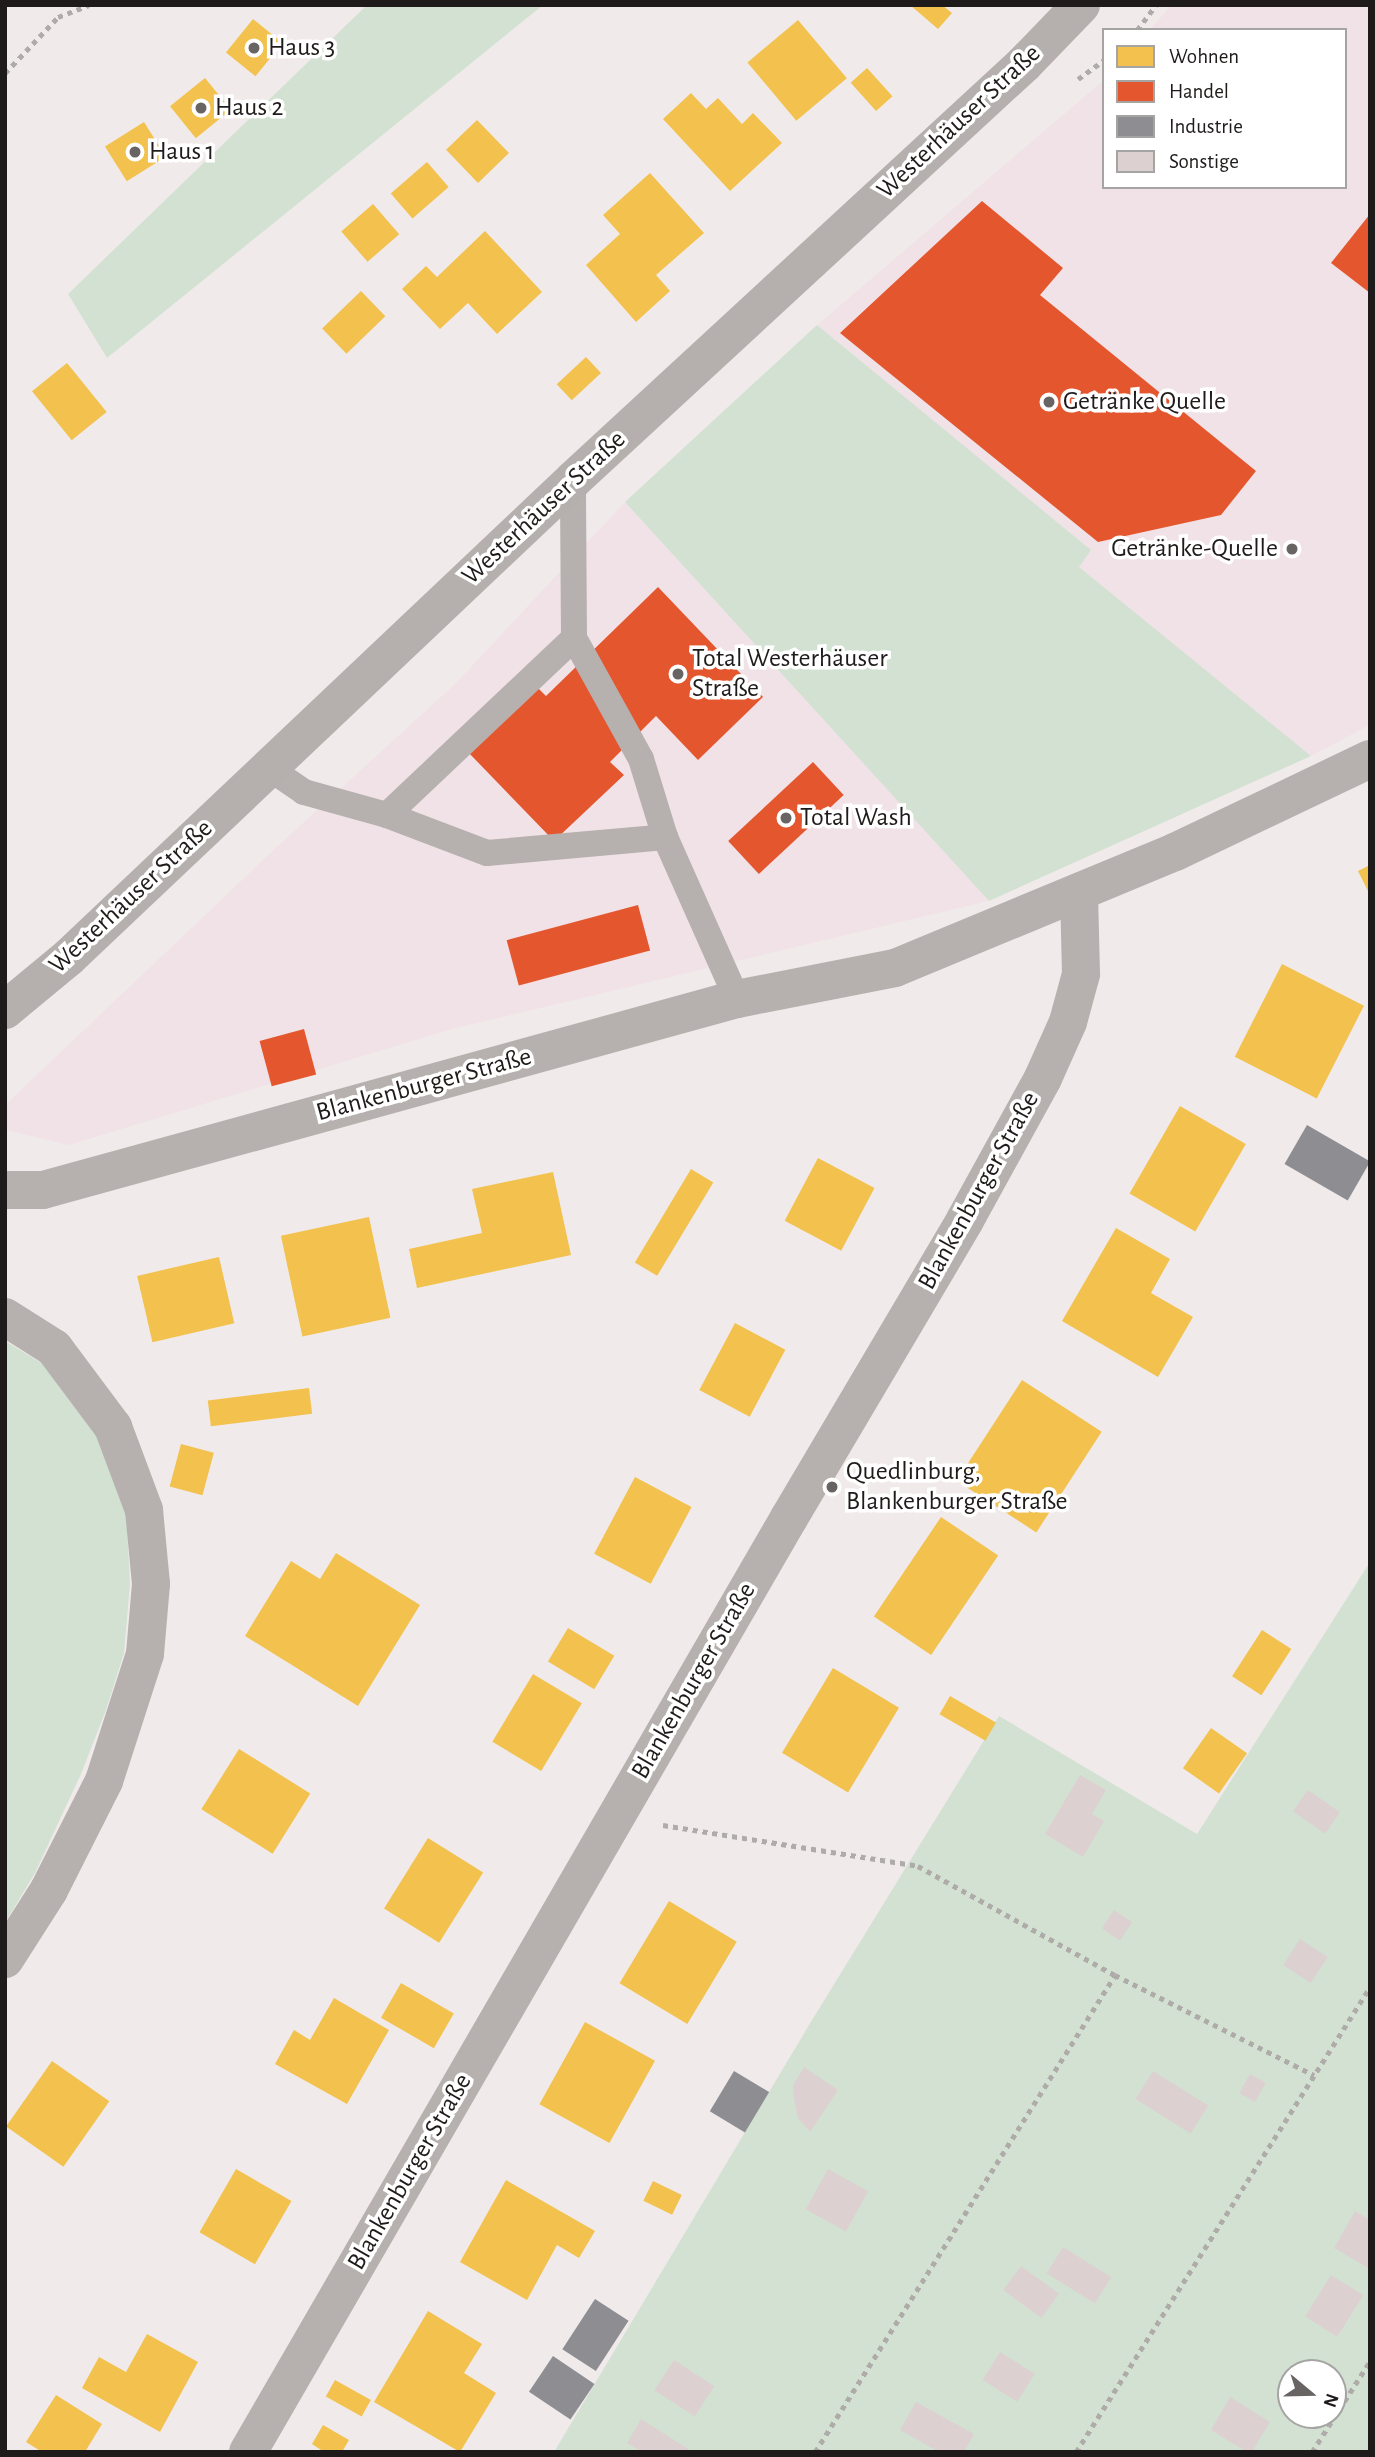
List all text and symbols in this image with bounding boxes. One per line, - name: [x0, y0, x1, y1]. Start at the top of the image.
- legend: [1102, 28, 1347, 189]
- place label: Haus 3: [268, 32, 335, 64]
- street label: Westerhäuser Straße: [871, 38, 1047, 206]
- marker: Haus 3: [246, 40, 262, 56]
- text: Wohnen: [1169, 46, 1239, 67]
- text: Handel: [1169, 81, 1229, 102]
- place label: Haus 2: [215, 92, 283, 124]
- marker: Haus 2: [193, 100, 209, 116]
- text: Industrie: [1169, 116, 1243, 137]
- place label: Haus 1: [149, 136, 214, 168]
- marker: Haus 1: [127, 144, 143, 160]
- text: Sonstige: [1169, 151, 1239, 172]
- place label: Getränke Quelle: [1063, 386, 1226, 418]
- marker: Getränke Quelle: [1041, 394, 1057, 410]
- street label: Westerhäuser Straße: [456, 424, 632, 592]
- place label: Getränke-Quelle: [1111, 533, 1278, 565]
- marker: Getränke-Quelle: [1284, 541, 1300, 557]
- place label: Total Westerhäuser Straße: [692, 643, 888, 704]
- marker: Total Westerhäuser Straße: [670, 666, 686, 682]
- place label: Total Wash: [800, 802, 912, 834]
- marker: Total Wash: [778, 810, 794, 826]
- street label: Westerhäuser Straße: [43, 813, 219, 981]
- street label: Blankenburger Straße: [313, 1041, 535, 1129]
- street label: Blankenburger Straße: [912, 1087, 1046, 1295]
- place label: Quedlinburg, Blankenburger Straße: [846, 1456, 1068, 1518]
- marker: Quedlinburg, Blankenburger Straße: [824, 1479, 840, 1495]
- street label: Blankenburger Straße: [625, 1577, 763, 1785]
- street label: Blankenburger Straße: [341, 2068, 479, 2276]
- north arrow: [1277, 2359, 1347, 2429]
- text: N: [1319, 2391, 1342, 2410]

